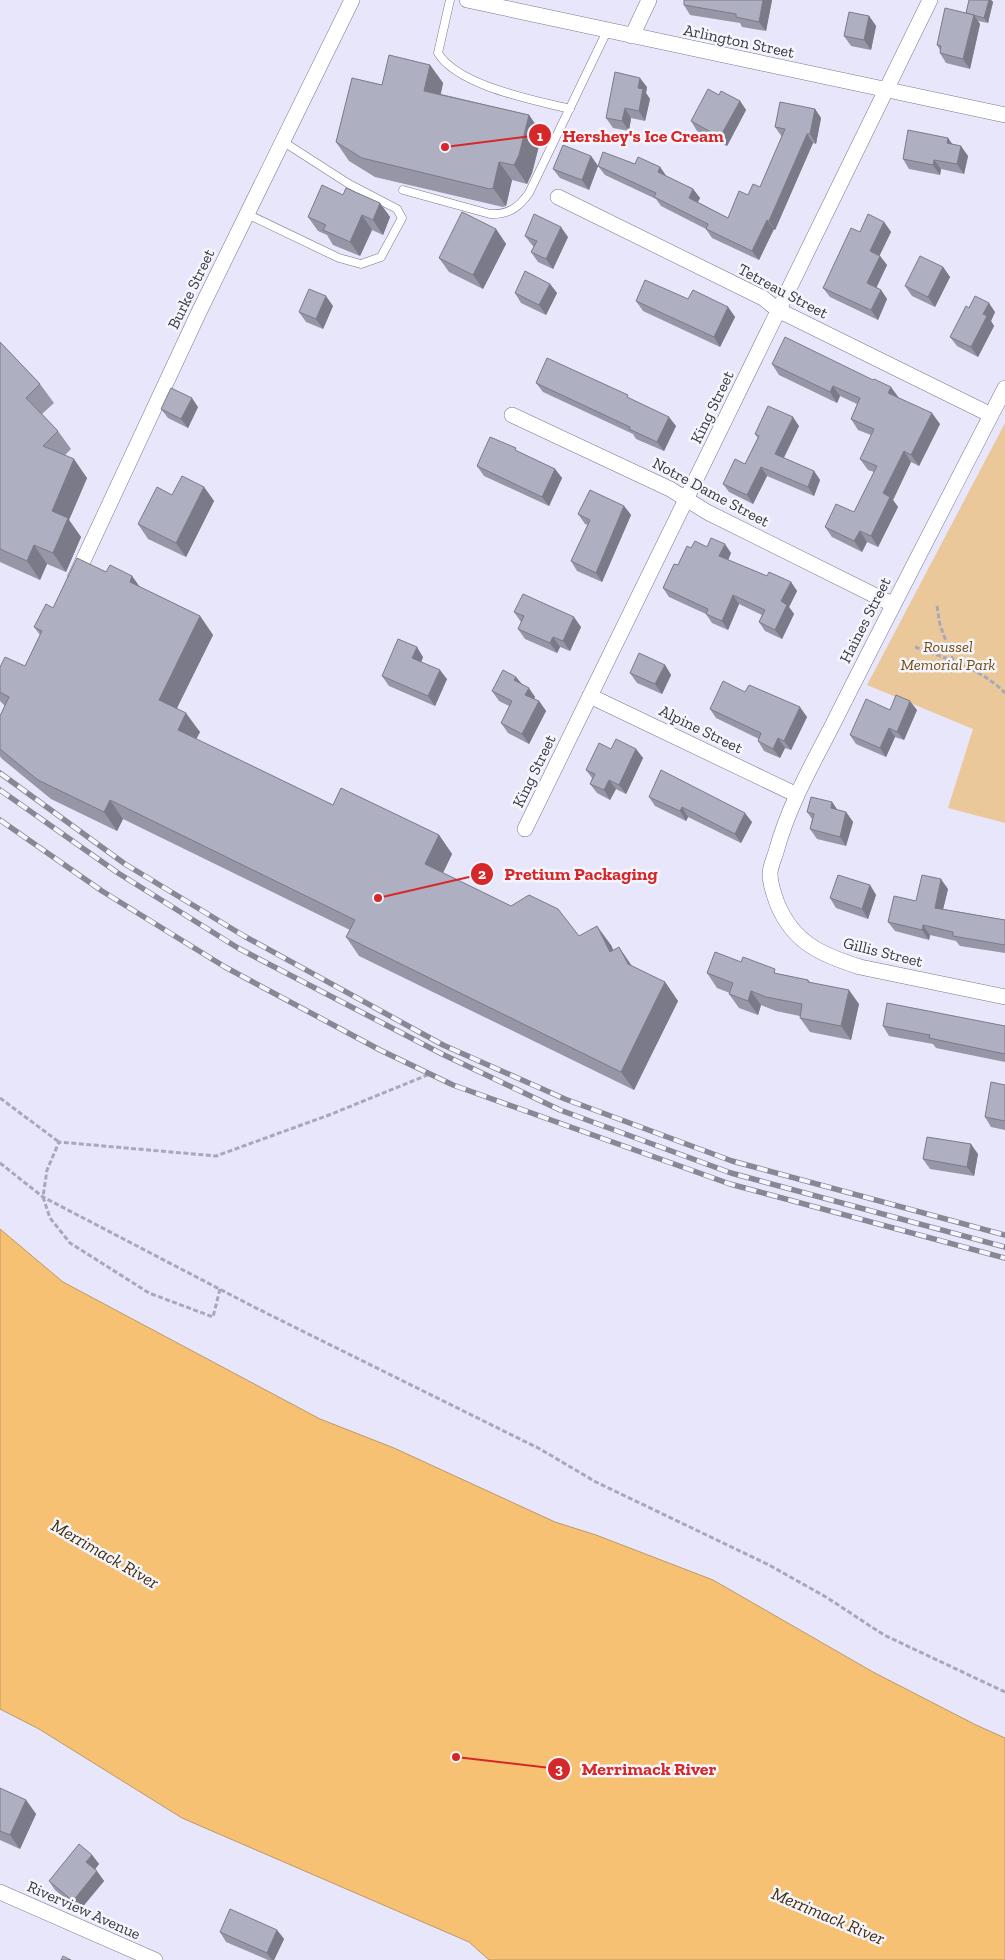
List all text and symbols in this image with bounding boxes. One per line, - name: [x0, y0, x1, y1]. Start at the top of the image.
- street label: Arlington Street: [682, 20, 796, 62]
- callout: Hershey's Ice Cream: [528, 119, 734, 152]
- text: Hershey's Ice Cream: [562, 125, 724, 147]
- text: 1: [537, 127, 543, 145]
- street label: Burke Street: [163, 246, 219, 332]
- street label: Tetreau Street: [735, 259, 831, 323]
- street label: King Street: [686, 368, 738, 446]
- street label: Notre Dame Street: [649, 453, 773, 531]
- street label: Haines Street: [835, 574, 895, 666]
- park label: Roussel Memorial Park: [900, 637, 996, 674]
- street label: Alpine Street: [656, 701, 746, 757]
- street label: King Street: [508, 732, 560, 810]
- callout: Pretium Packaging: [469, 857, 668, 890]
- text: Pretium Packaging: [504, 863, 658, 885]
- text: 2: [478, 865, 486, 883]
- street label: Gillis Street: [841, 933, 925, 971]
- water label: Merrimack River: [47, 1514, 163, 1594]
- callout: Merrimack River: [547, 1752, 727, 1785]
- text: Merrimack River: [582, 1758, 717, 1780]
- text: 3: [555, 1760, 563, 1778]
- street label: Riverview Avenue: [24, 1877, 144, 1943]
- water label: Merrimack River: [768, 1882, 889, 1950]

